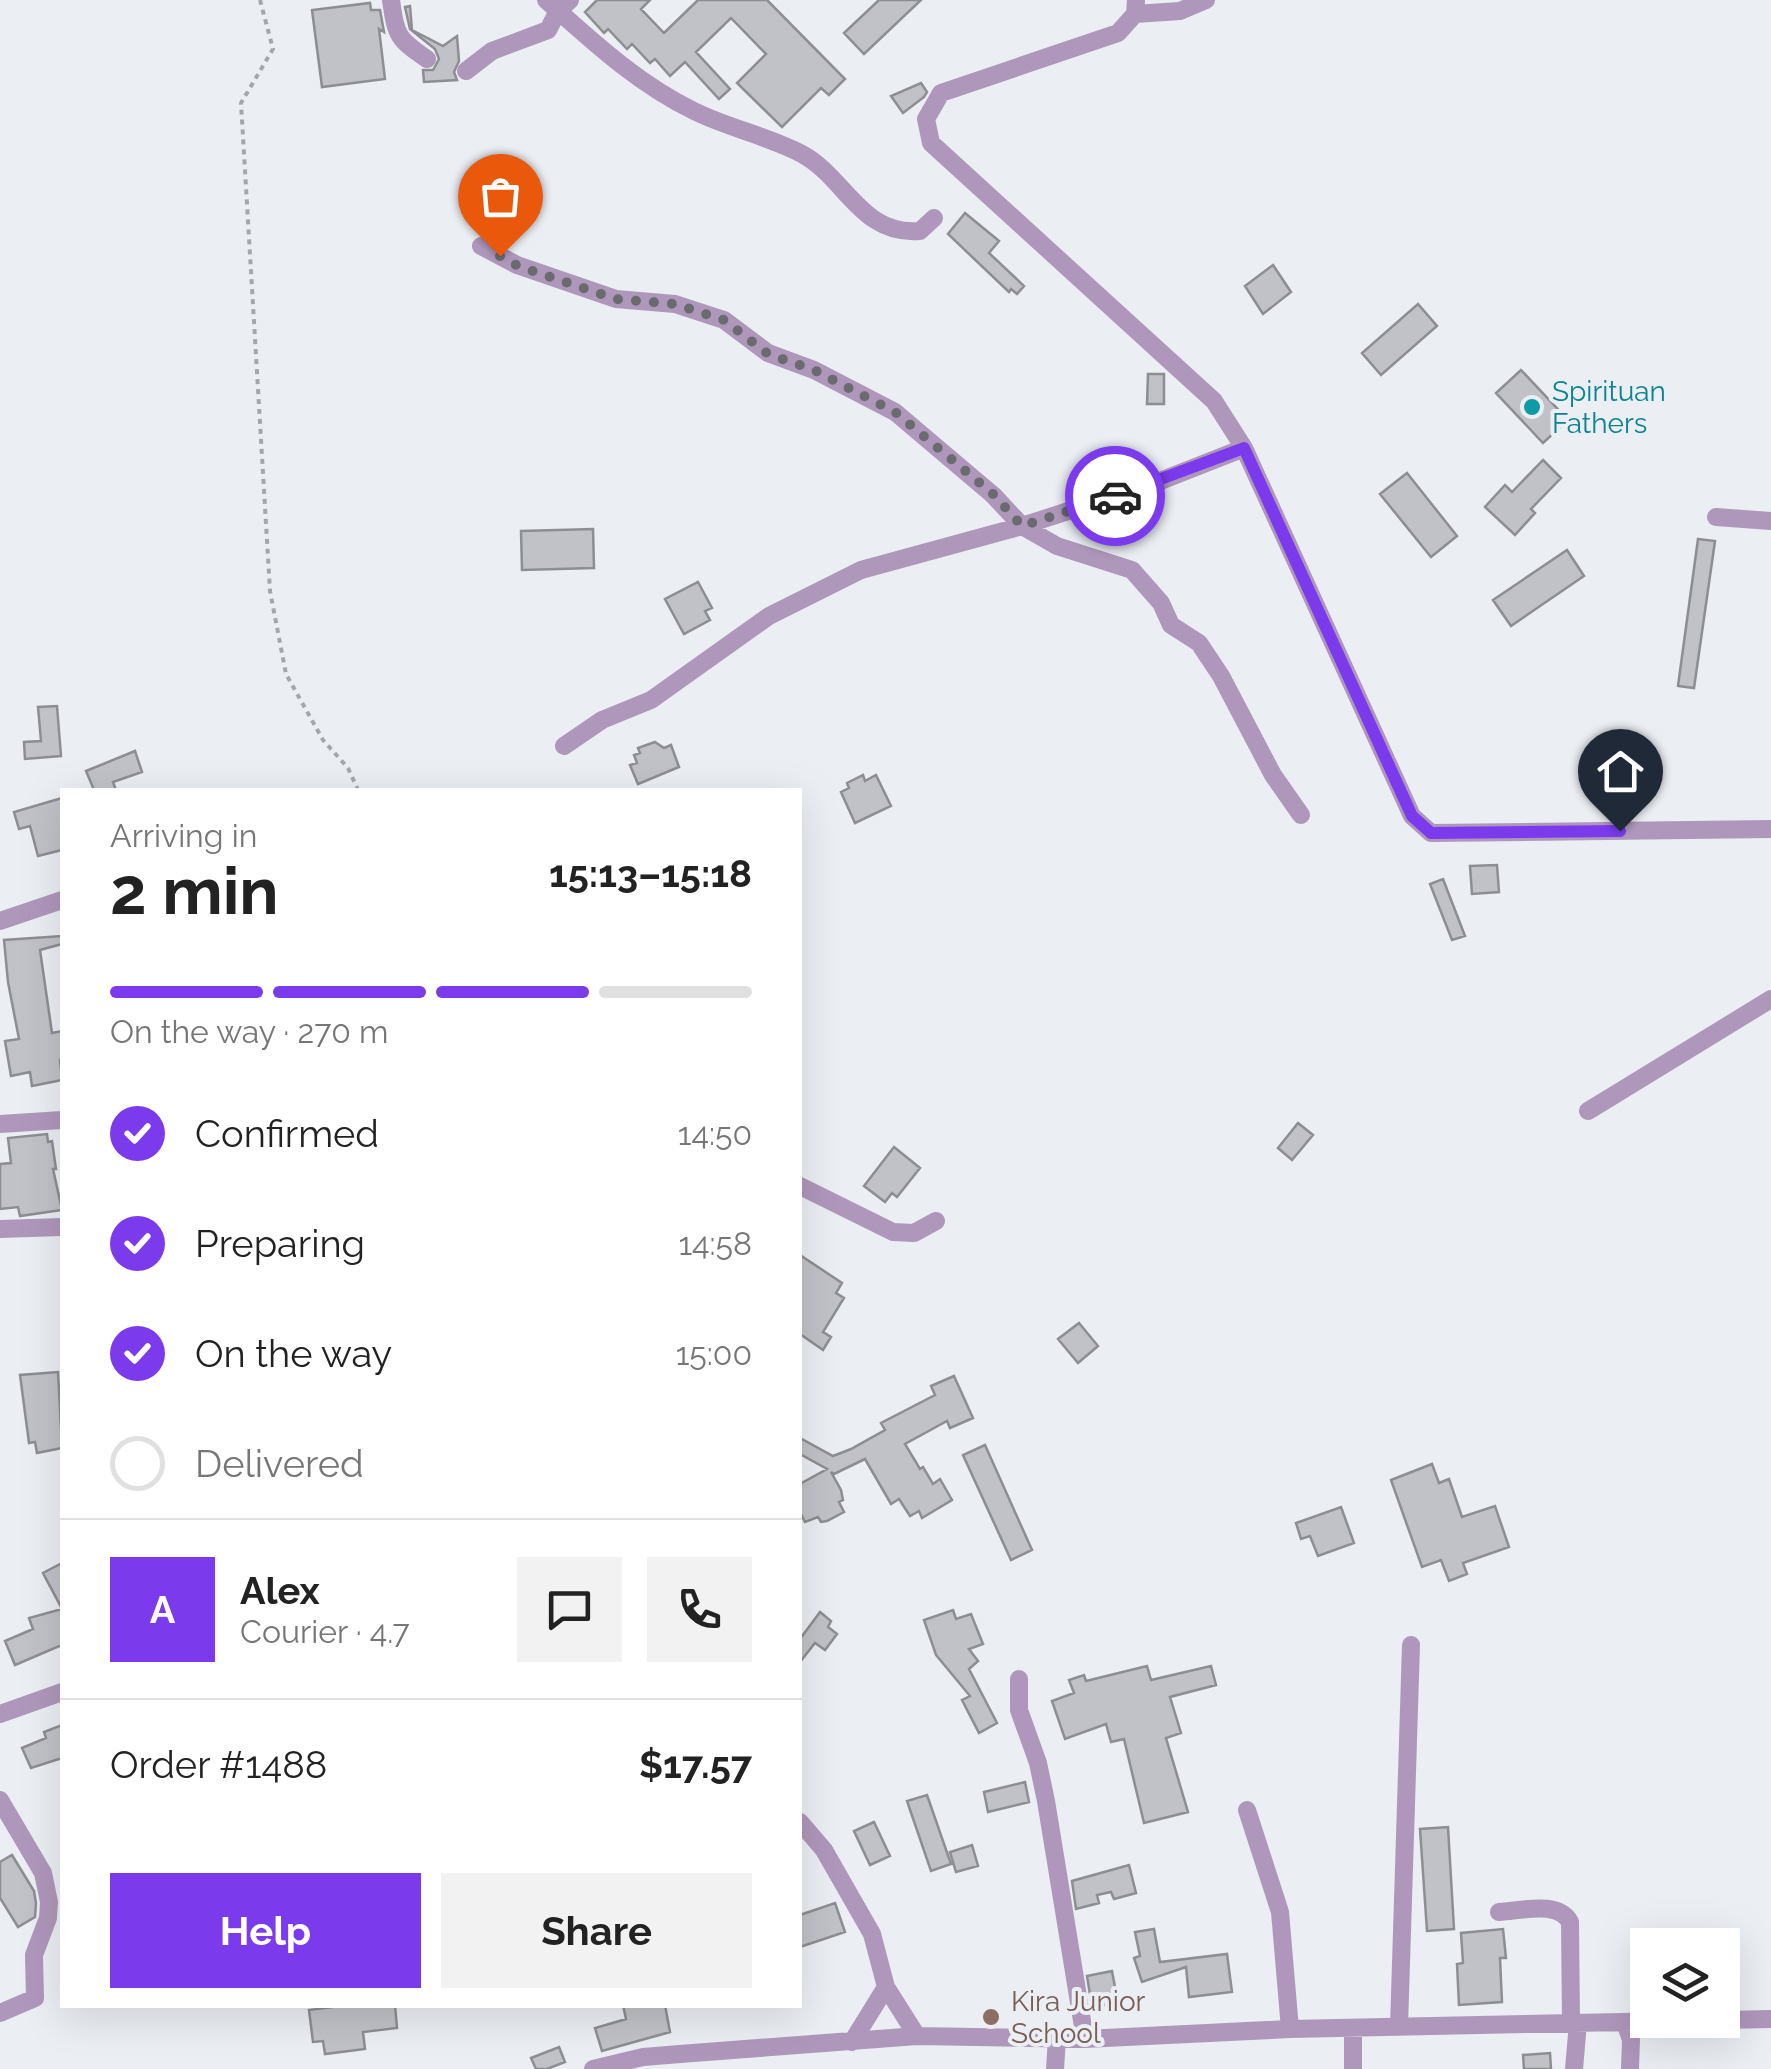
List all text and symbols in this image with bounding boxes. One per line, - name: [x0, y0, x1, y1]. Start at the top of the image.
- pin: [458, 154, 543, 257]
- icon: bag: [473, 169, 528, 224]
- place label: Spirituan Fathers: [1552, 375, 1666, 440]
- marker: Spirituan Fathers: [1521, 396, 1543, 418]
- courier: [1065, 446, 1165, 546]
- icon: car: [1088, 469, 1143, 524]
- pin: [1578, 729, 1663, 832]
- icon: home: [1593, 744, 1648, 799]
- text: Arriving in: [110, 817, 257, 854]
- text: 15:13–15:18: [549, 851, 752, 896]
- text: 2 min: [110, 853, 279, 929]
- text: On the way · 270 m: [110, 1013, 388, 1050]
- icon: check: [110, 1106, 165, 1161]
- text: Confirmed: [195, 1111, 379, 1156]
- text: 14:50: [678, 1115, 752, 1152]
- icon: check: [110, 1216, 165, 1271]
- text: Preparing: [195, 1221, 365, 1266]
- text: 14:58: [678, 1225, 752, 1262]
- icon: check: [110, 1326, 165, 1381]
- text: On the way: [195, 1331, 392, 1376]
- text: 15:00: [676, 1335, 752, 1372]
- text: Delivered: [195, 1441, 364, 1486]
- button: chat: [517, 1557, 622, 1662]
- button: phone: [647, 1557, 752, 1662]
- text: Alex: [240, 1568, 320, 1613]
- text: A: [150, 1587, 175, 1632]
- text: Courier · 4.7: [240, 1613, 410, 1650]
- text: Order #1488: [110, 1742, 327, 1787]
- text: $17.57: [639, 1742, 752, 1787]
- button: Help: [110, 1873, 421, 1988]
- button: Share: [441, 1873, 752, 1988]
- map controls: [1630, 1928, 1740, 2038]
- button: layers: [1630, 1928, 1740, 2038]
- place label: Kira Junior School: [1011, 1985, 1146, 2050]
- marker: Kira Junior School: [980, 2006, 1002, 2028]

